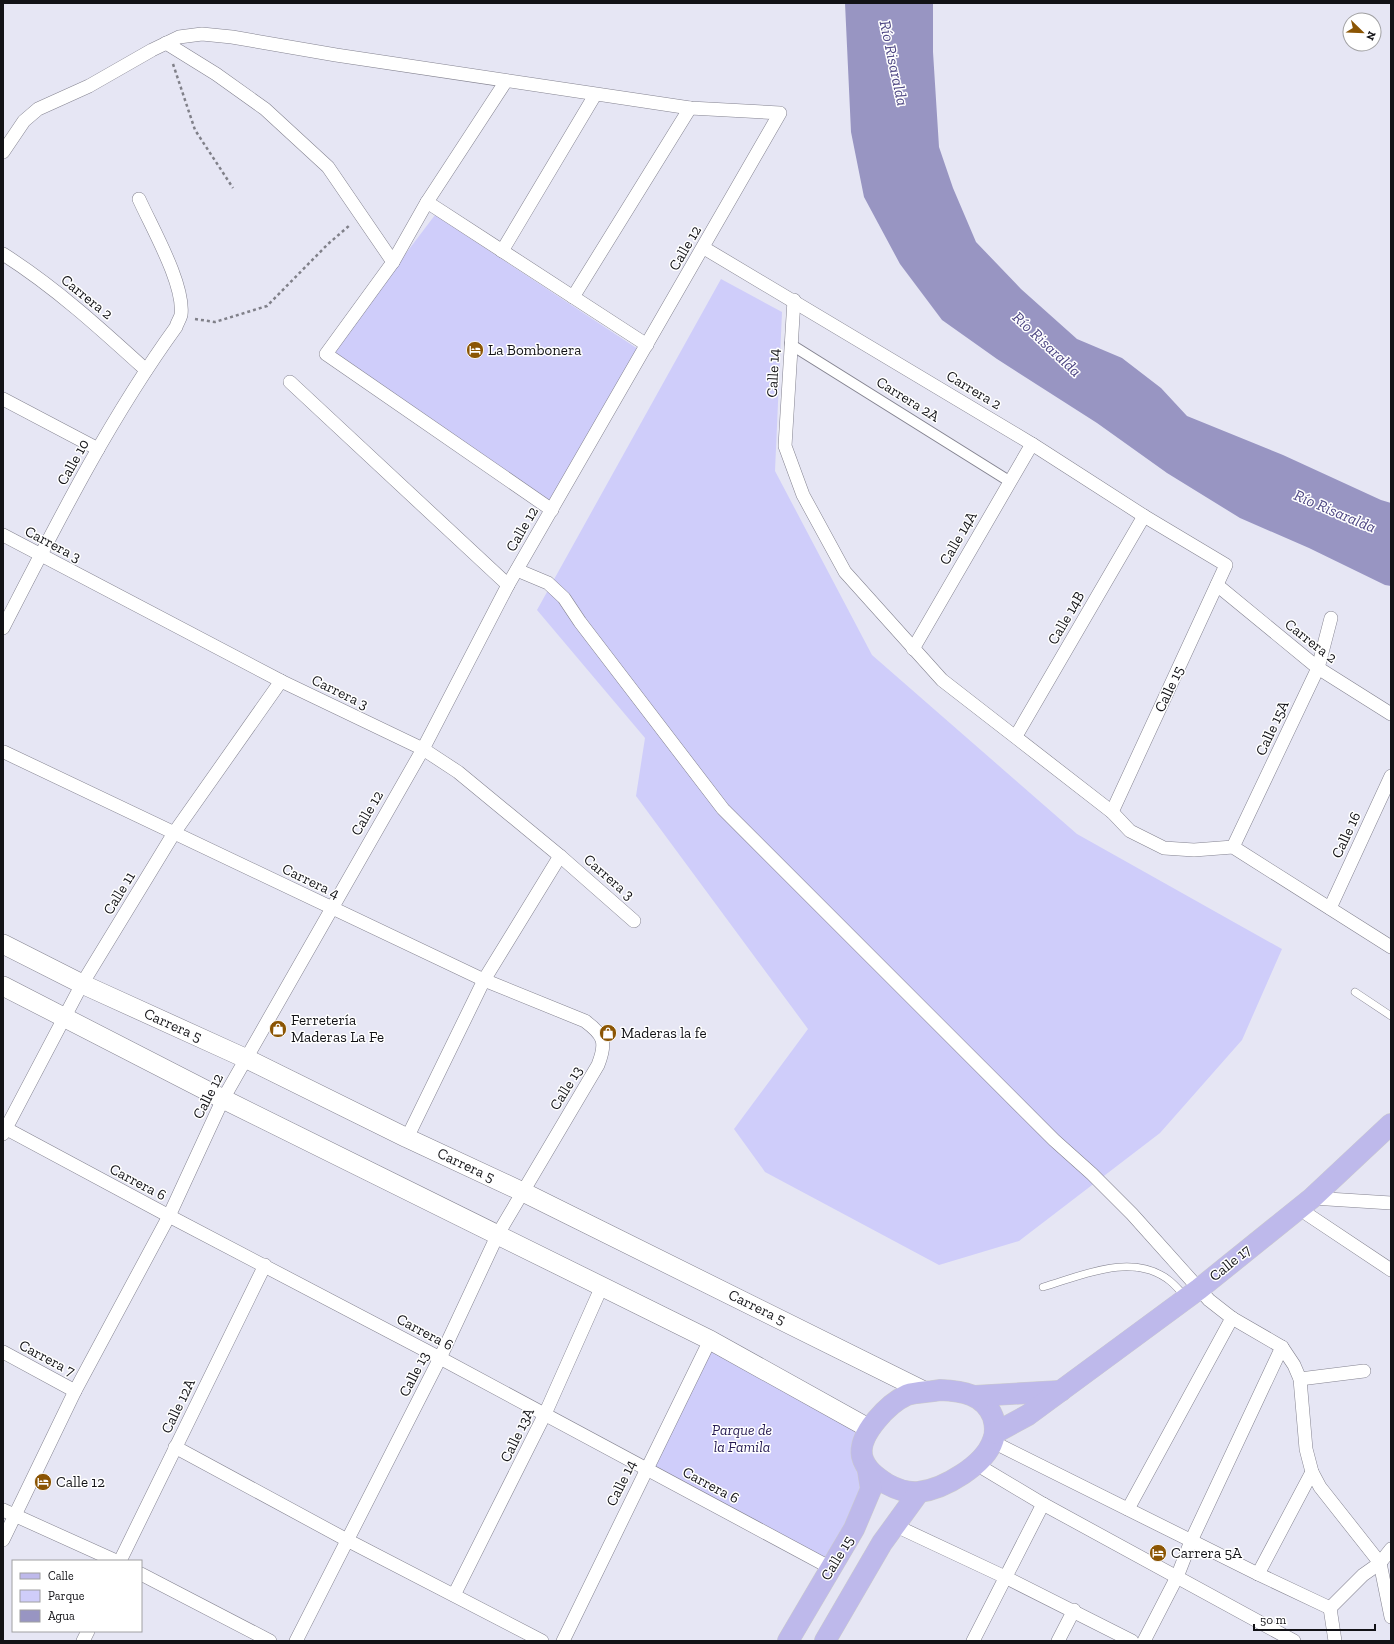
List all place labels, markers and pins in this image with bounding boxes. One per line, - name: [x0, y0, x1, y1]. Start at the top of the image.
- hotel icon: La Bombonera: [465, 340, 485, 360]
- place label: La Bombonera: [488, 341, 581, 359]
- place label: Ferretería Maderas La Fe: [291, 1011, 384, 1046]
- shop icon: Ferretería Maderas La Fe: [268, 1019, 288, 1039]
- shop icon: Maderas la fe: [598, 1023, 618, 1043]
- place label: Maderas la fe: [621, 1024, 707, 1042]
- hotel icon: Calle 12: [33, 1472, 53, 1492]
- place label: Calle 12: [56, 1473, 105, 1491]
- hotel icon: Carrera 5A: [1148, 1543, 1168, 1563]
- place label: Carrera 5A: [1171, 1544, 1242, 1562]

